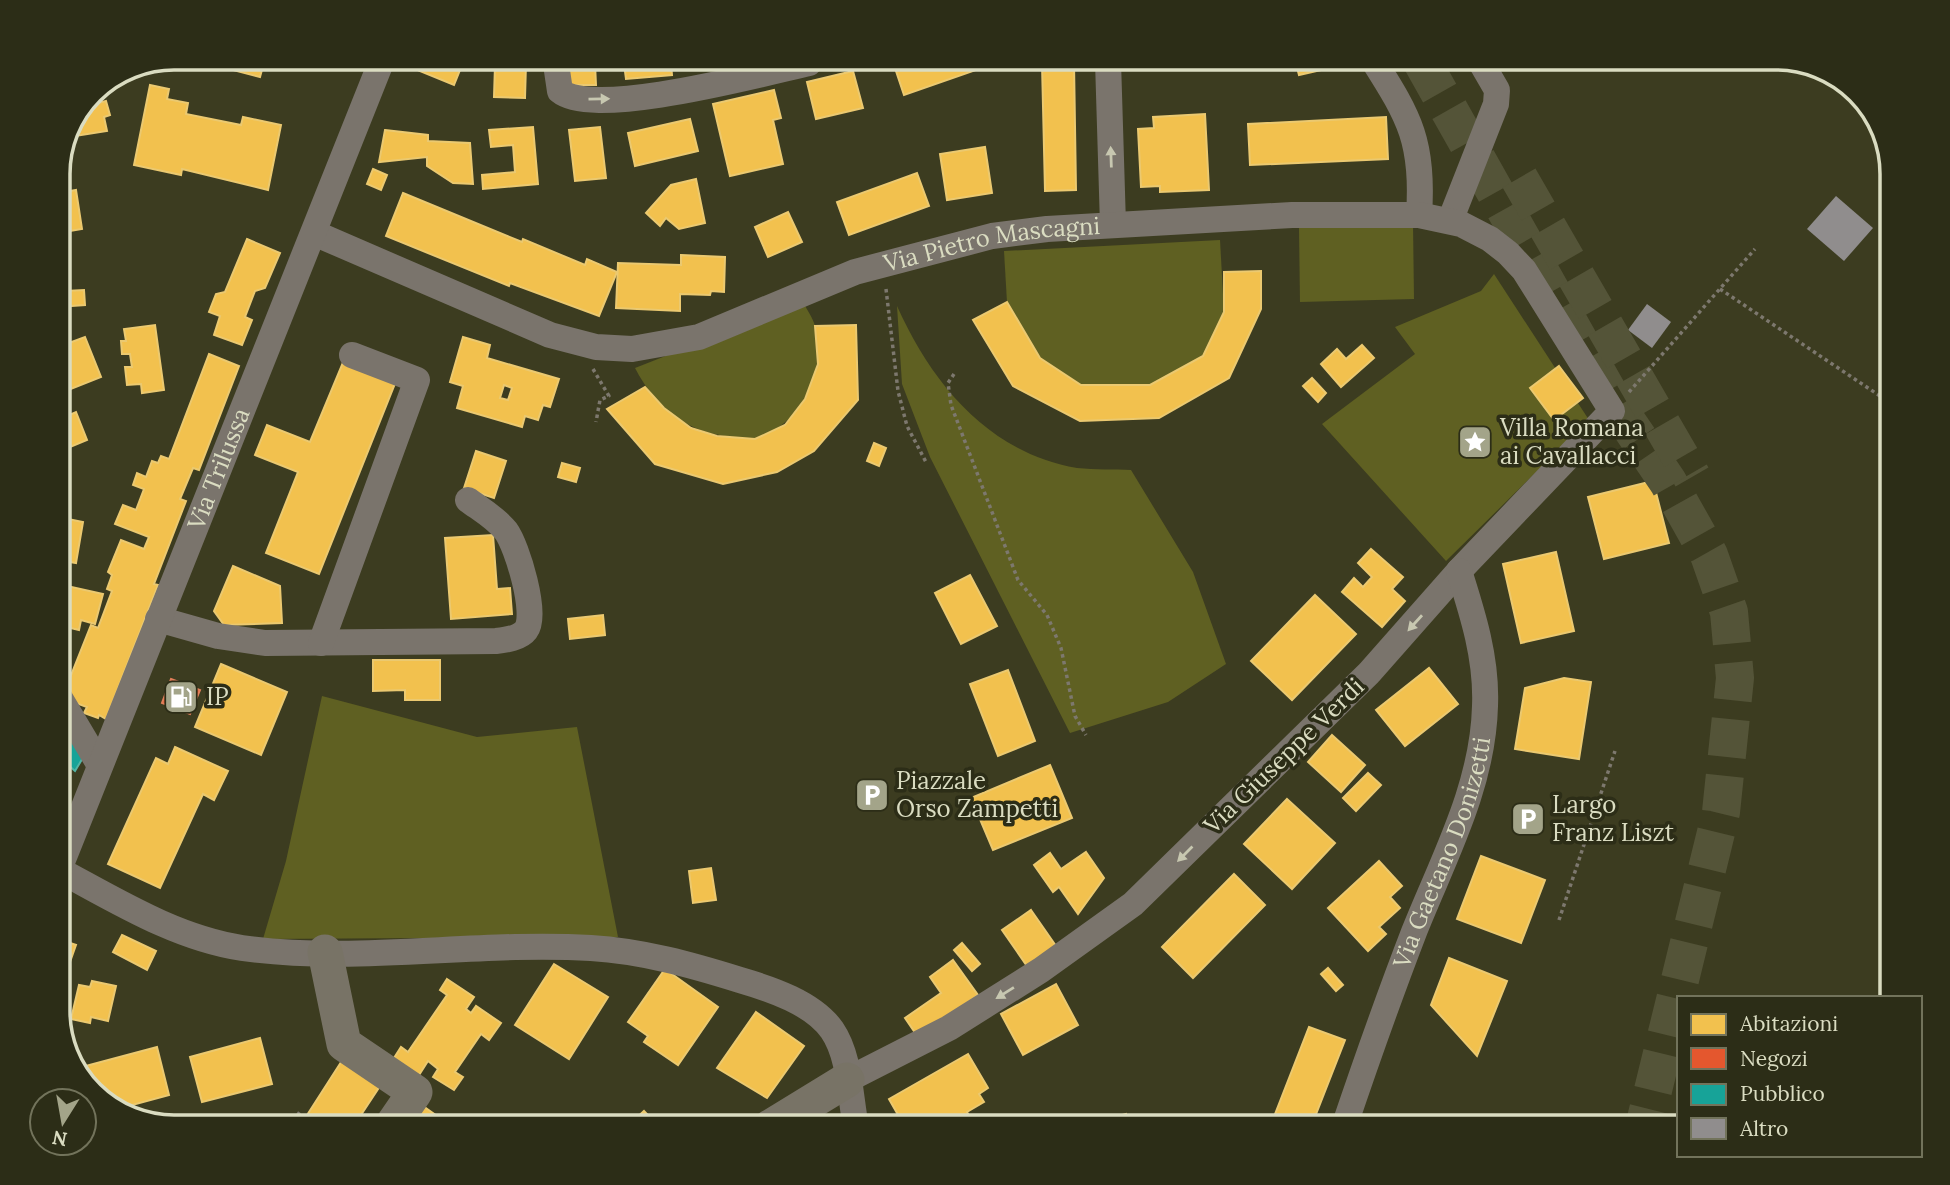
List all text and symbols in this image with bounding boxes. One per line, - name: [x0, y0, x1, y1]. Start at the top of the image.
- one-way arrow: [589, 93, 611, 104]
- one-way arrow: [1106, 145, 1117, 167]
- street label: Via Pietro Mascagni: [879, 210, 1101, 279]
- street label: Via Trilussa: [180, 403, 257, 535]
- place label: Villa Romana ai Cavallacci: [1499, 412, 1644, 471]
- place icon: Villa Romana ai Cavallacci: [1456, 423, 1494, 461]
- one-way arrow: [1408, 615, 1423, 632]
- street label: Via Giuseppe Verdi: [1196, 671, 1370, 841]
- fuel station icon: IP: [162, 678, 200, 716]
- place label: IP: [206, 681, 229, 712]
- street label: Via Gaetano Donizetti: [1385, 735, 1497, 973]
- place label: Piazzale Orso Zampetti: [896, 765, 1058, 824]
- parking icon: Piazzale Orso Zampetti: [853, 776, 891, 814]
- place label: Largo Franz Liszt: [1552, 789, 1675, 848]
- parking icon: Largo Franz Liszt: [1509, 800, 1547, 838]
- one-way arrow: [1176, 845, 1193, 862]
- one-way arrow: [996, 986, 1015, 999]
- legend: [1677, 996, 1922, 1157]
- text: Abitazioni: [1739, 1010, 1838, 1037]
- text: Negozi: [1740, 1045, 1808, 1072]
- text: Pubblico: [1740, 1080, 1825, 1107]
- north arrow: [28, 1087, 98, 1157]
- text: Altro: [1739, 1115, 1788, 1142]
- text: N: [50, 1125, 69, 1152]

